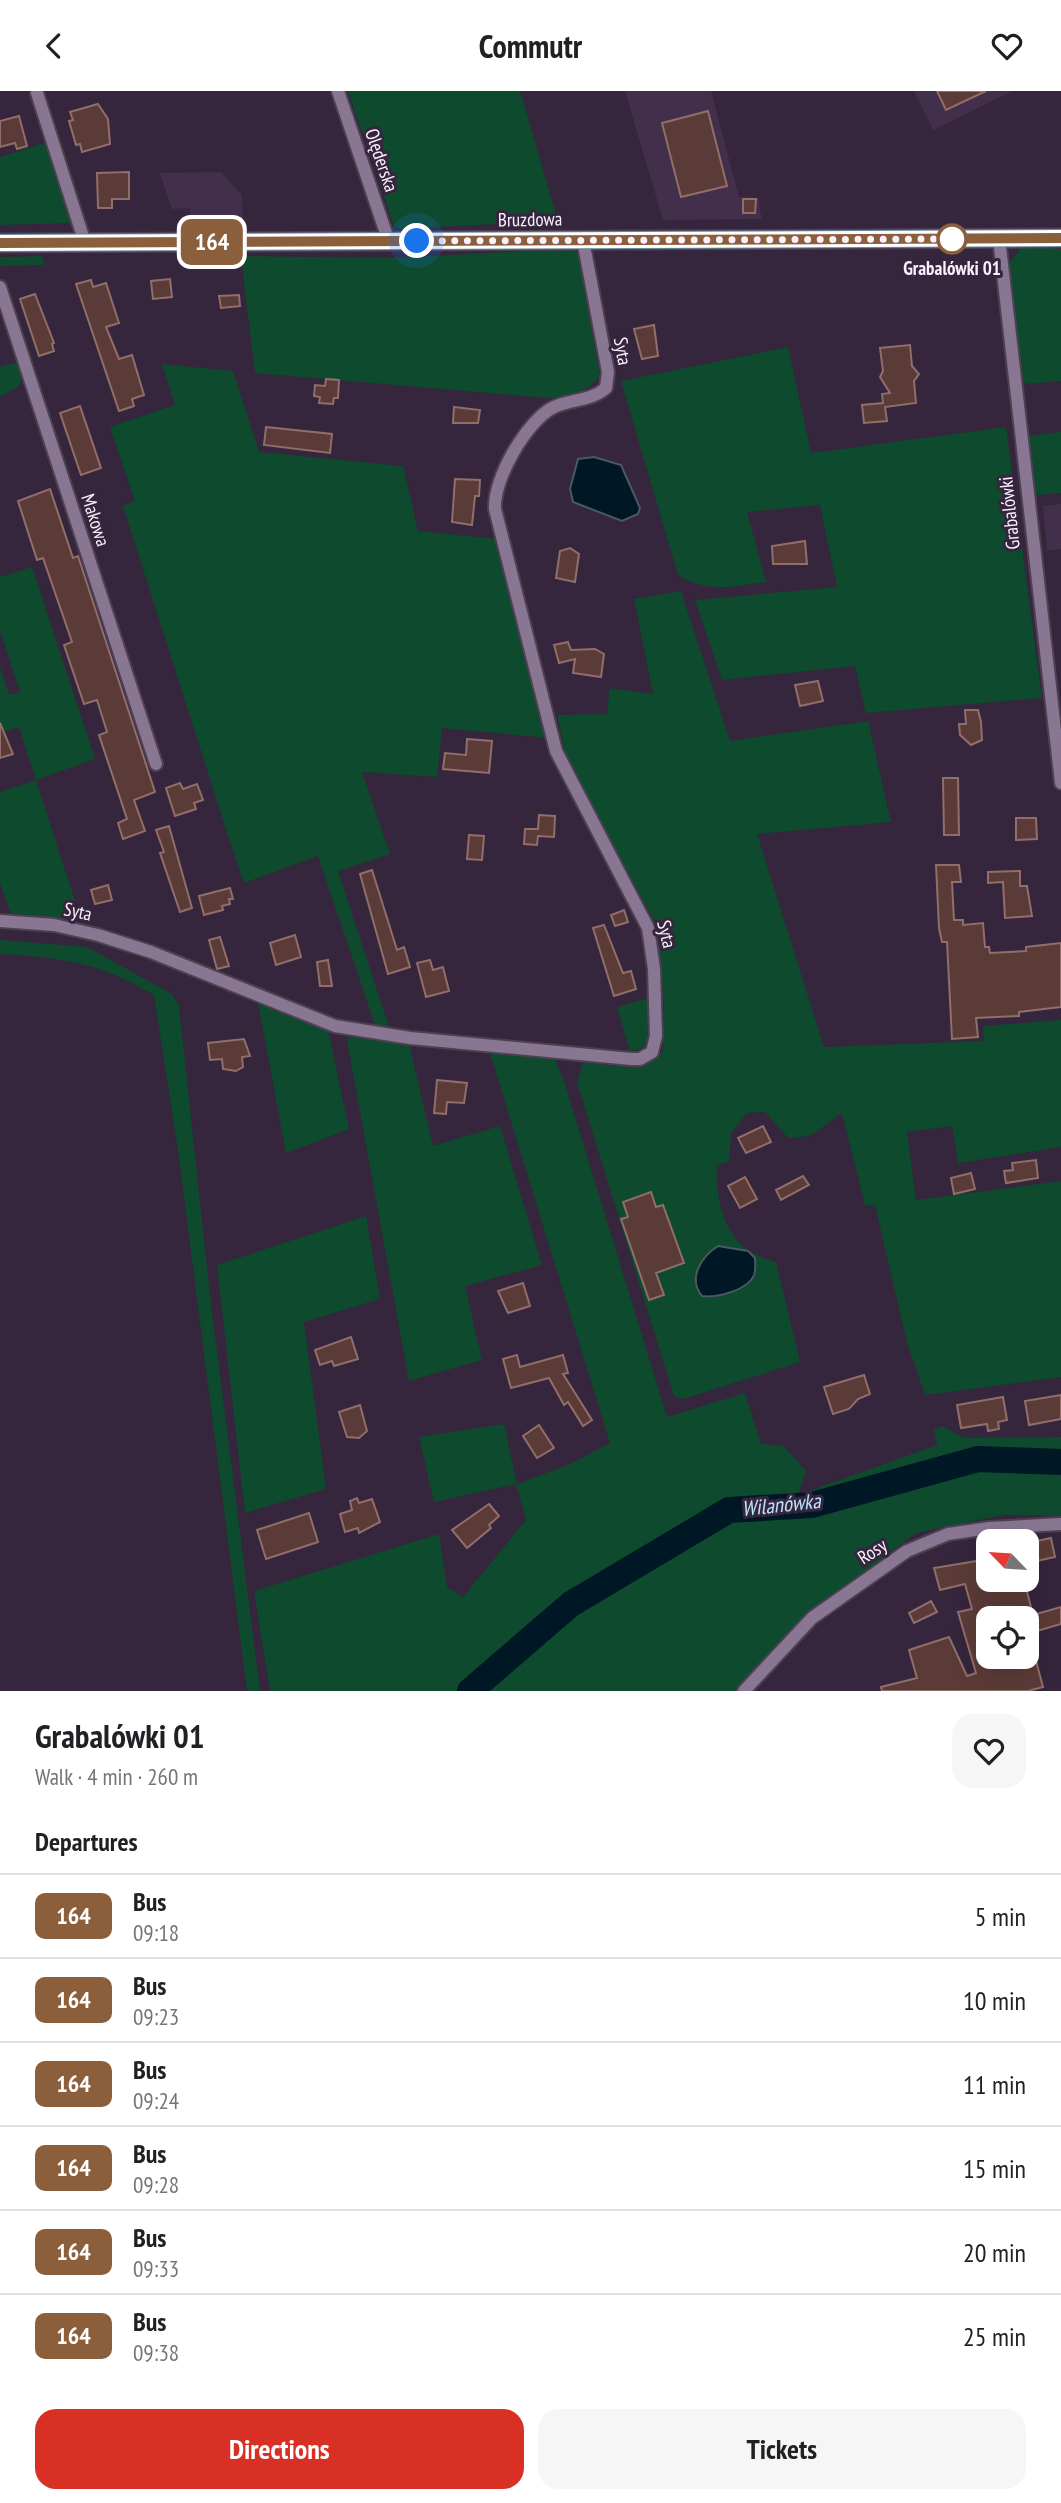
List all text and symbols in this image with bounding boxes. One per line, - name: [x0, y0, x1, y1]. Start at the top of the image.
- text: Commutr: [479, 25, 582, 67]
- icon: back: [35, 27, 73, 65]
- icon: heart: [988, 27, 1026, 65]
- street label: Olęderska: [360, 125, 404, 195]
- street label: Bruzdowa: [498, 206, 562, 232]
- line badge: 164: [172, 219, 252, 265]
- your location: [399, 223, 434, 258]
- marker: Grabalówki 01: [937, 224, 967, 254]
- text: 164: [195, 226, 229, 257]
- place label: Grabalówki 01: [903, 256, 1001, 280]
- street label: Syta: [609, 335, 637, 367]
- street label: Grabalówki: [993, 475, 1025, 551]
- street label: Makowa: [76, 491, 116, 549]
- street label: Syta: [62, 896, 94, 926]
- street label: Syta: [652, 918, 682, 950]
- water label: Wilanówka: [740, 1487, 823, 1522]
- north arrow: [976, 1529, 1040, 1593]
- map controls: [976, 1529, 1039, 1669]
- street label: Rosy: [853, 1532, 892, 1569]
- button: locate: [976, 1606, 1039, 1669]
- text: Grabalówki 01: [35, 1714, 205, 1757]
- button: heart: [952, 1714, 1026, 1788]
- text: Walk · 4 min · 260 m: [35, 1762, 198, 1791]
- text: Departures: [35, 1825, 138, 1858]
- text: Bus: [133, 1885, 166, 1918]
- text: 164: [56, 1900, 91, 1931]
- text: 5 min: [975, 1900, 1026, 1933]
- text: 09:18: [133, 1918, 179, 1947]
- text: Bus: [133, 1969, 166, 2002]
- text: 164: [56, 1984, 91, 2015]
- text: 10 min: [963, 1984, 1026, 2017]
- text: 09:23: [133, 2002, 179, 2031]
- text: Bus: [133, 2053, 166, 2086]
- text: 164: [56, 2068, 91, 2099]
- text: 11 min: [963, 2068, 1026, 2101]
- text: 09:24: [133, 2086, 179, 2115]
- text: Bus: [133, 2137, 166, 2170]
- text: 164: [56, 2152, 91, 2183]
- text: 15 min: [963, 2152, 1026, 2185]
- text: 09:28: [133, 2170, 179, 2199]
- text: Bus: [133, 2221, 166, 2254]
- text: 164: [56, 2236, 91, 2267]
- text: 20 min: [963, 2236, 1026, 2269]
- text: 09:33: [133, 2254, 179, 2283]
- text: Bus: [133, 2305, 166, 2338]
- text: 164: [56, 2320, 91, 2351]
- text: 25 min: [963, 2320, 1026, 2353]
- text: 09:38: [133, 2338, 179, 2367]
- button: Directions: [35, 2409, 524, 2489]
- button: Tickets: [538, 2409, 1026, 2489]

